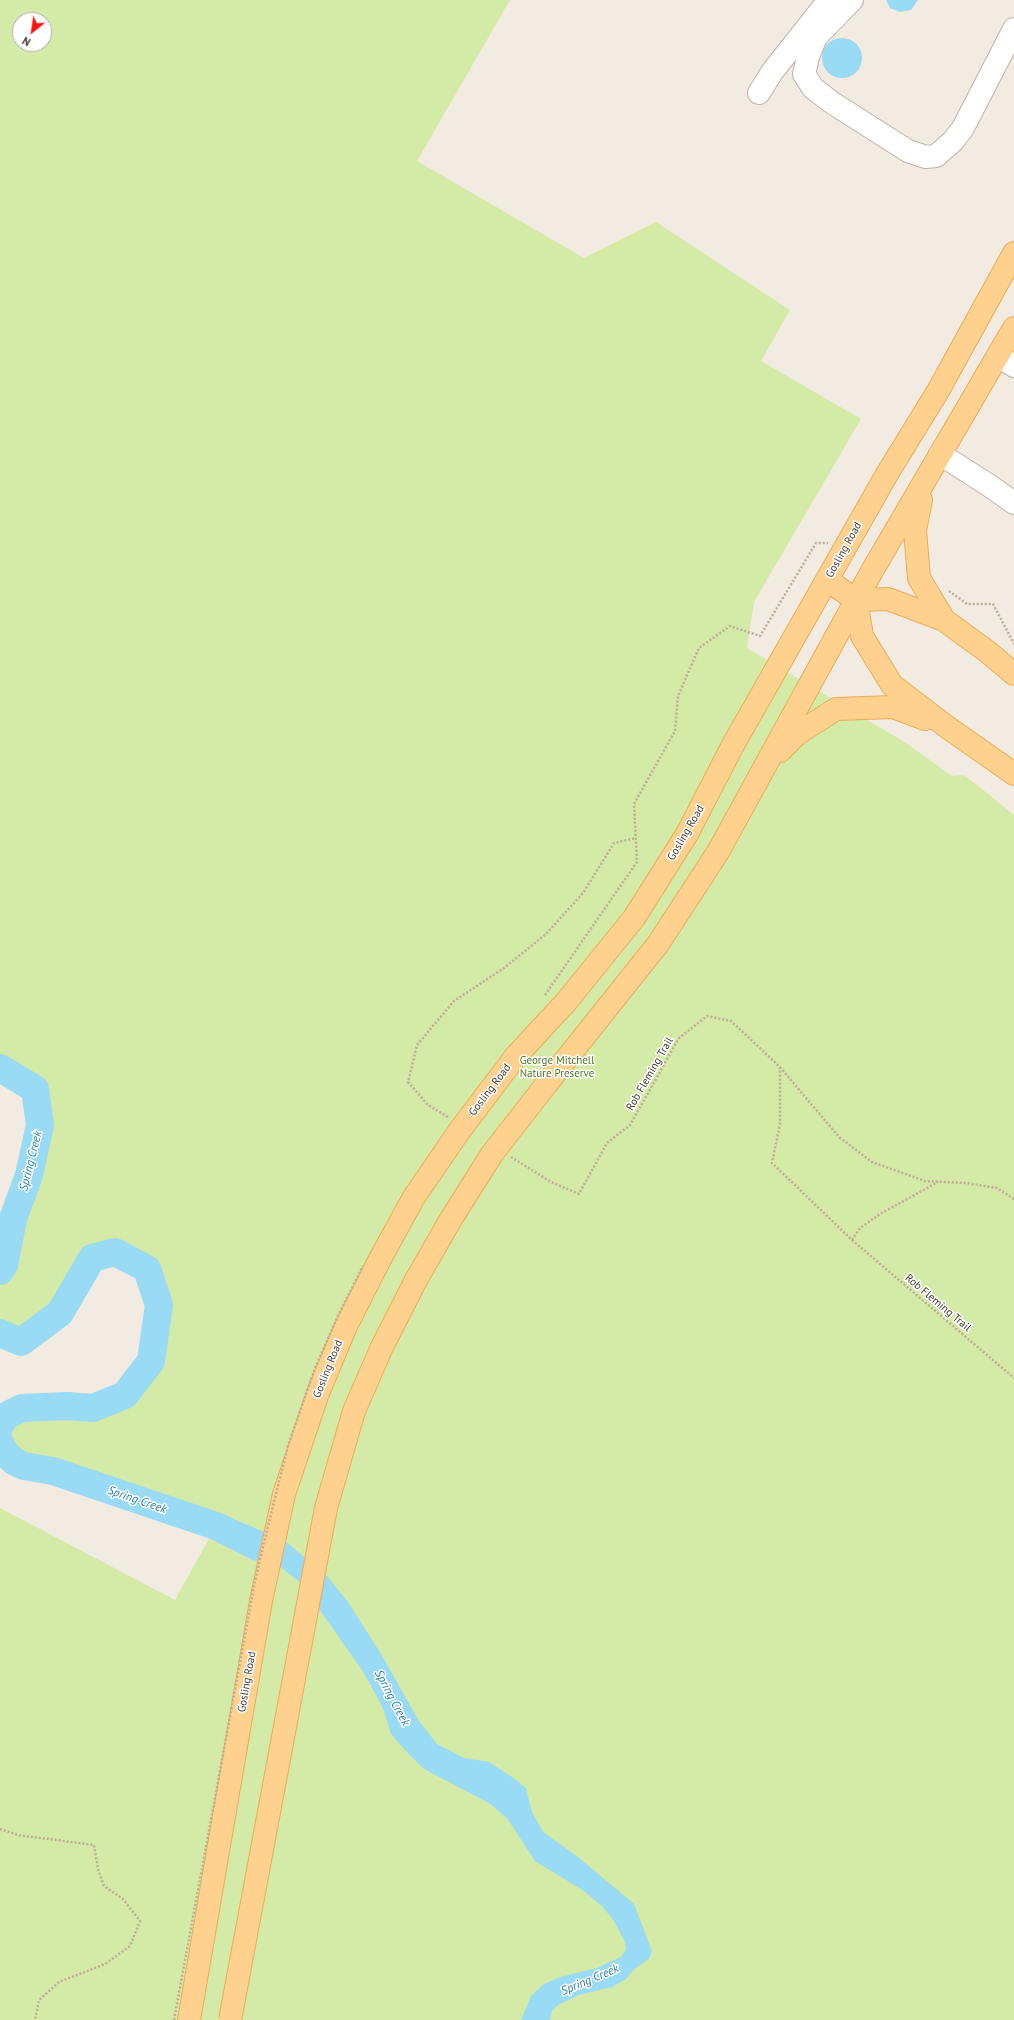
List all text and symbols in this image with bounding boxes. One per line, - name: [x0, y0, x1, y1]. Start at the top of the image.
- north arrow: [12, 12, 52, 52]
- text: N: [20, 34, 33, 49]
- street label: Gosling Road: [823, 520, 865, 580]
- street label: Gosling Road: [665, 803, 707, 863]
- street label: Rob Fleming Trail: [624, 1035, 676, 1113]
- park label: George Mitchell Nature Preserve: [520, 1054, 594, 1080]
- street label: Gosling Road: [466, 1061, 514, 1119]
- water label: Spring Creek: [17, 1130, 45, 1192]
- street label: Rob Fleming Trail: [902, 1271, 974, 1335]
- street label: Gosling Road: [310, 1338, 346, 1400]
- water label: Spring Creek: [106, 1483, 168, 1517]
- street label: Gosling Road: [235, 1651, 259, 1713]
- water label: Spring Creek: [371, 1668, 413, 1728]
- water label: Spring Creek: [559, 1961, 621, 1999]

